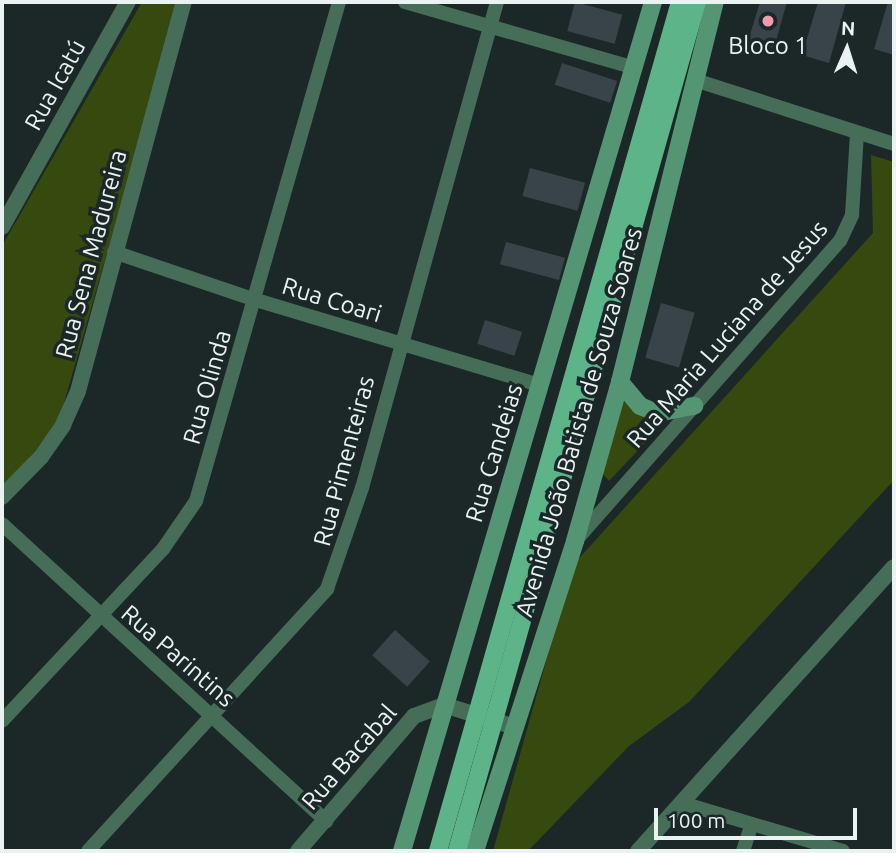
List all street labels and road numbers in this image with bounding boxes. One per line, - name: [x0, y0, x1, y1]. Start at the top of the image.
- street label: Rua Icatú: [18, 35, 92, 135]
- street label: Rua Sena Madureira: [49, 147, 133, 361]
- street label: Rua Maria Luciana de Jesus: [620, 215, 834, 453]
- street label: Avenida João Batista de Souza Soares: [510, 224, 648, 620]
- street label: Rua Coari: [279, 271, 385, 329]
- street label: Rua Olinda: [177, 327, 237, 447]
- street label: Rua Pimenteiras: [307, 373, 381, 549]
- street label: Rua Candeias: [459, 380, 529, 526]
- street label: Rua Parintins: [115, 599, 241, 713]
- street label: Rua Bacabal: [295, 698, 403, 816]

